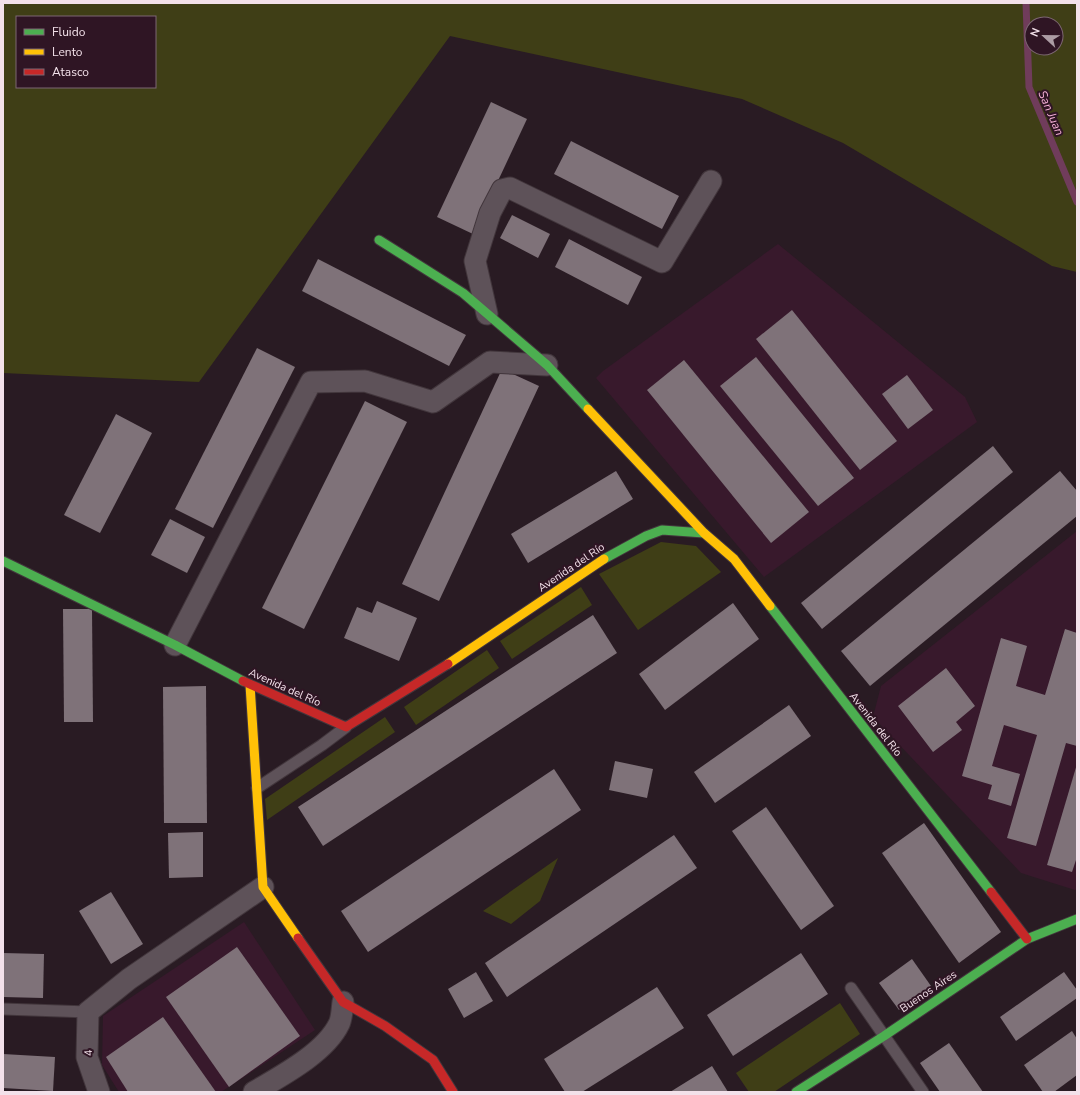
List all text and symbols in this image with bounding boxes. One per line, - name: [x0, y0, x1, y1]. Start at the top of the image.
- legend: [16, 16, 156, 88]
- north arrow: [1024, 16, 1064, 56]
- text: Fluido: [52, 24, 86, 40]
- text: N: [1027, 26, 1044, 39]
- text: Lento: [52, 44, 83, 60]
- text: Atasco: [52, 64, 89, 80]
- water label: San Juan: [1034, 88, 1068, 138]
- street label: Avenida del Río: [535, 540, 608, 595]
- street label: Avenida del Río: [246, 665, 323, 710]
- street label: Avenida del Río: [846, 689, 905, 759]
- street label: Buenos Aires: [897, 967, 960, 1016]
- street label: 4: [81, 1049, 96, 1057]

